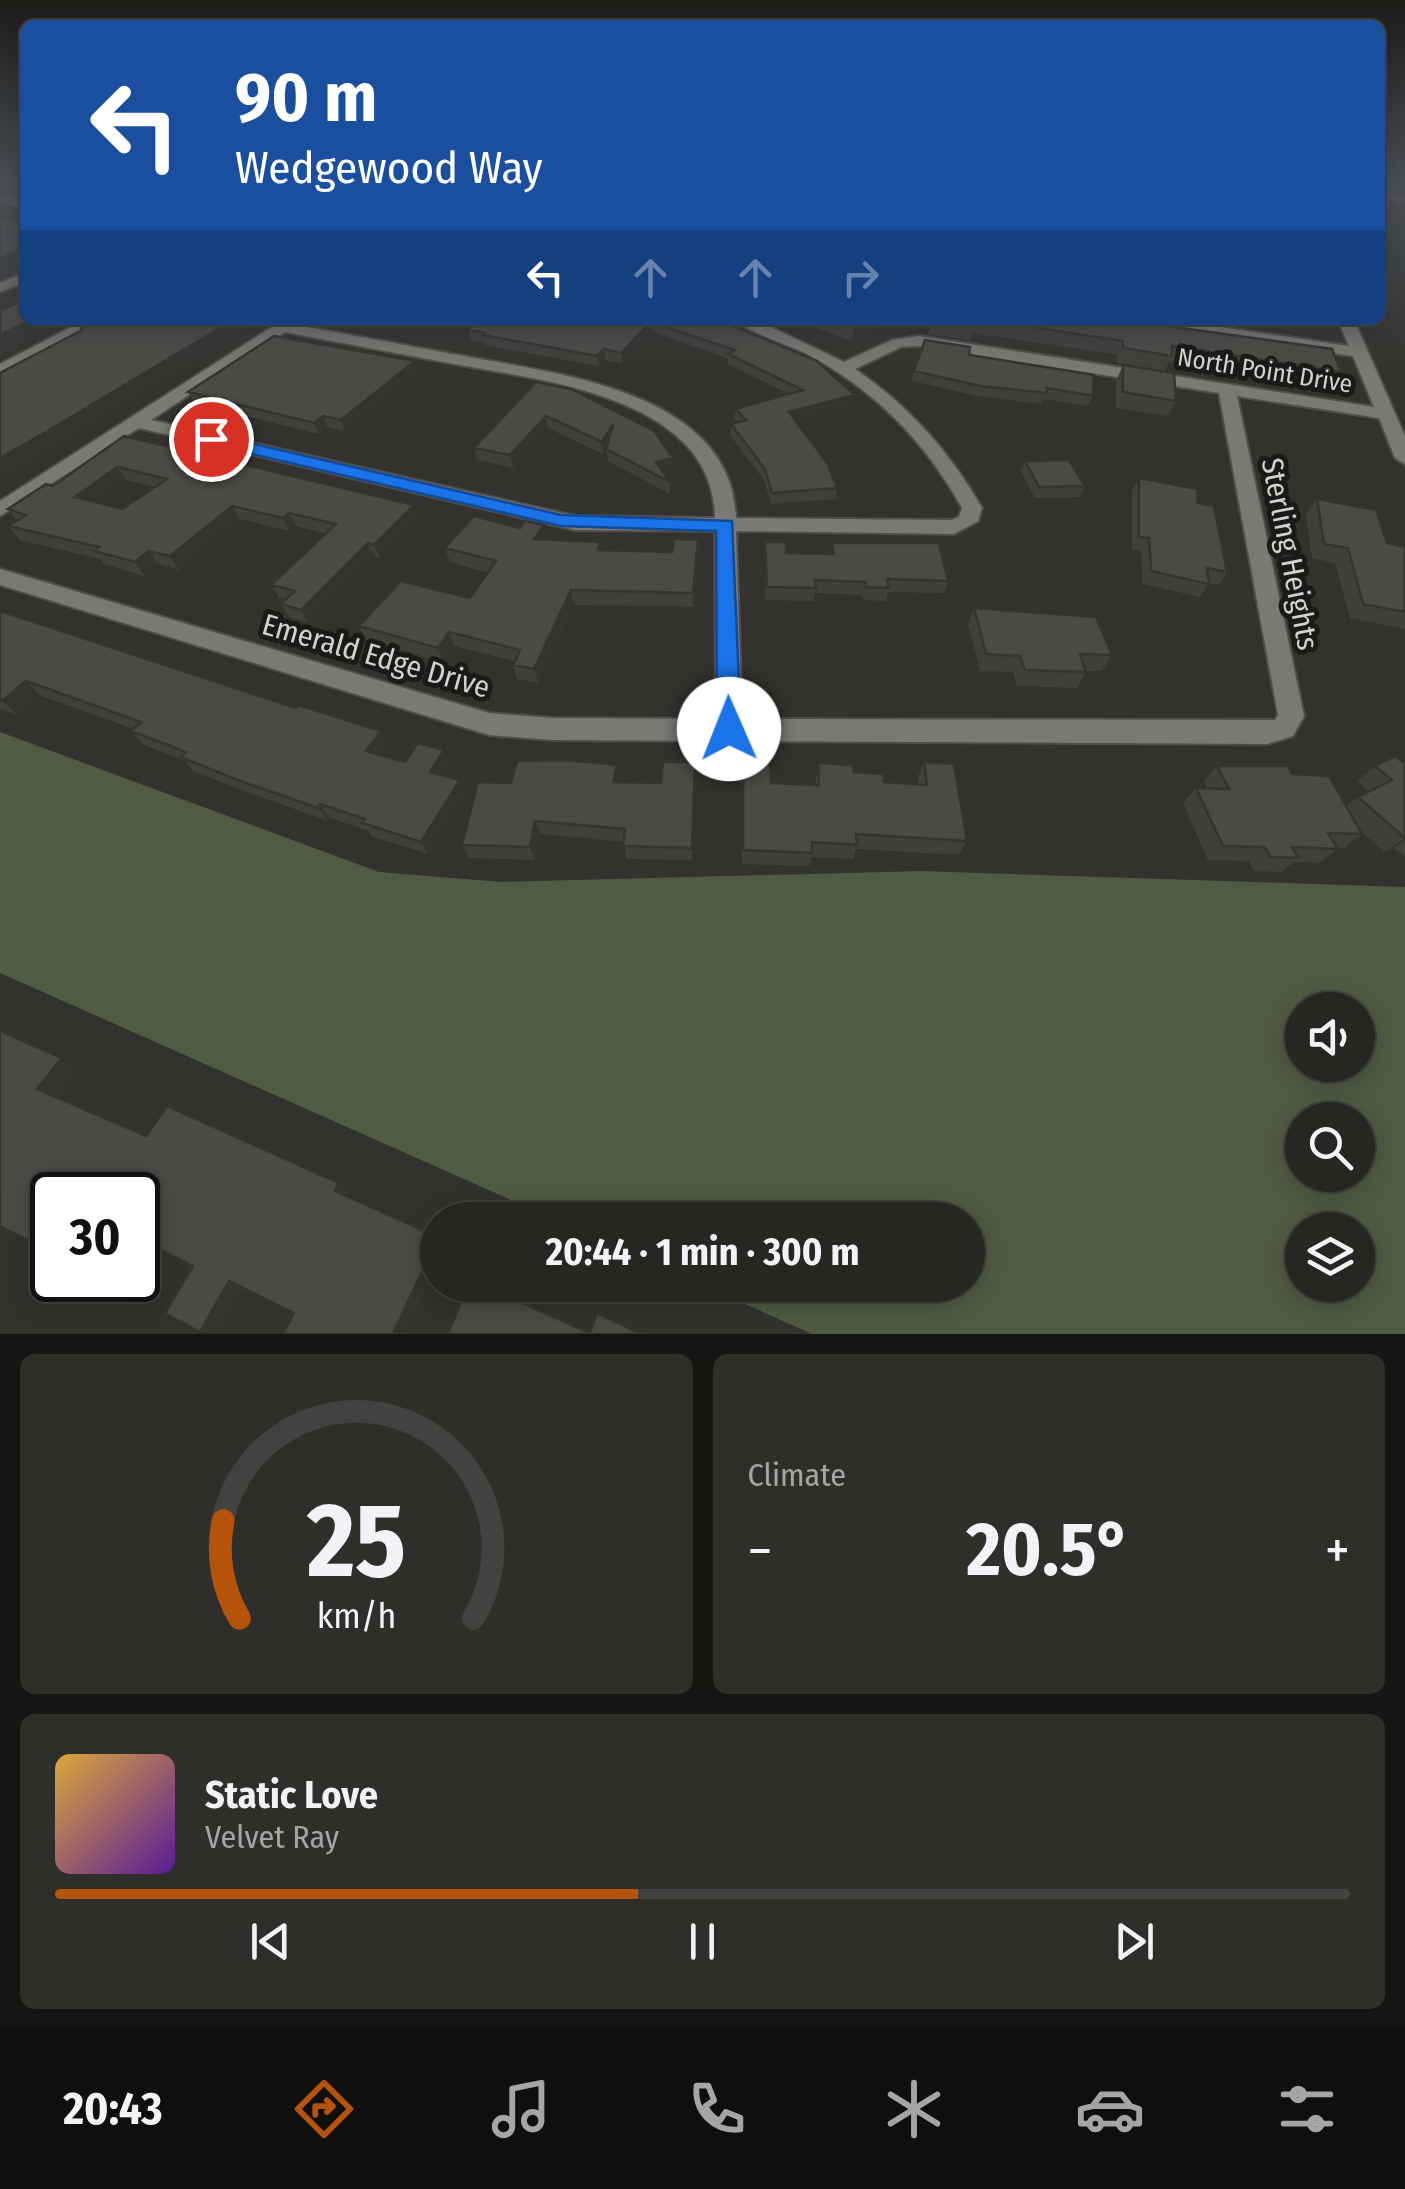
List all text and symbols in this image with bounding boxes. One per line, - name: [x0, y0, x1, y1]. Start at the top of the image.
- text: 90 m: [235, 56, 377, 140]
- icon: left: [70, 60, 200, 190]
- text: Wedgewood Way: [235, 141, 543, 195]
- icon: left: [518, 250, 573, 305]
- icon: ahead: [623, 250, 678, 305]
- icon: ahead: [728, 250, 783, 305]
- icon: right: [833, 250, 888, 305]
- street label: North Point Drive: [1175, 342, 1354, 400]
- pin: [169, 397, 254, 482]
- icon: arrive: [184, 412, 239, 467]
- street label: Sterling Heights: [1254, 455, 1326, 653]
- street label: Emerald Edge Drive: [258, 606, 494, 706]
- position arrow: [677, 677, 781, 781]
- map controls: [1285, 992, 1375, 1302]
- button: sound: [1285, 992, 1375, 1082]
- button: search: [1285, 1102, 1375, 1192]
- speed limit sign: 30: [30, 1172, 160, 1302]
- button: layers: [1285, 1212, 1375, 1302]
- text: 20:44 · 1 min · 300 m: [545, 1229, 860, 1275]
- text: Climate: [748, 1456, 846, 1494]
- text: 25: [306, 1479, 406, 1604]
- text: 20.5°: [966, 1505, 1131, 1595]
- text: −: [748, 1518, 772, 1584]
- text: +: [1325, 1518, 1350, 1584]
- text: km/h: [316, 1595, 396, 1637]
- text: Static Love: [205, 1772, 378, 1818]
- text: Velvet Ray: [205, 1818, 339, 1856]
- icon: previous: [243, 1914, 298, 1969]
- icon: pause: [675, 1914, 730, 1969]
- icon: next: [1107, 1914, 1162, 1969]
- icon: directions: [289, 2074, 359, 2144]
- icon: music: [486, 2074, 556, 2144]
- icon: phone: [682, 2074, 752, 2144]
- icon: climate: [879, 2074, 949, 2144]
- icon: car: [1075, 2074, 1145, 2144]
- icon: filters: [1272, 2074, 1342, 2144]
- text: 20:43: [63, 2082, 163, 2136]

